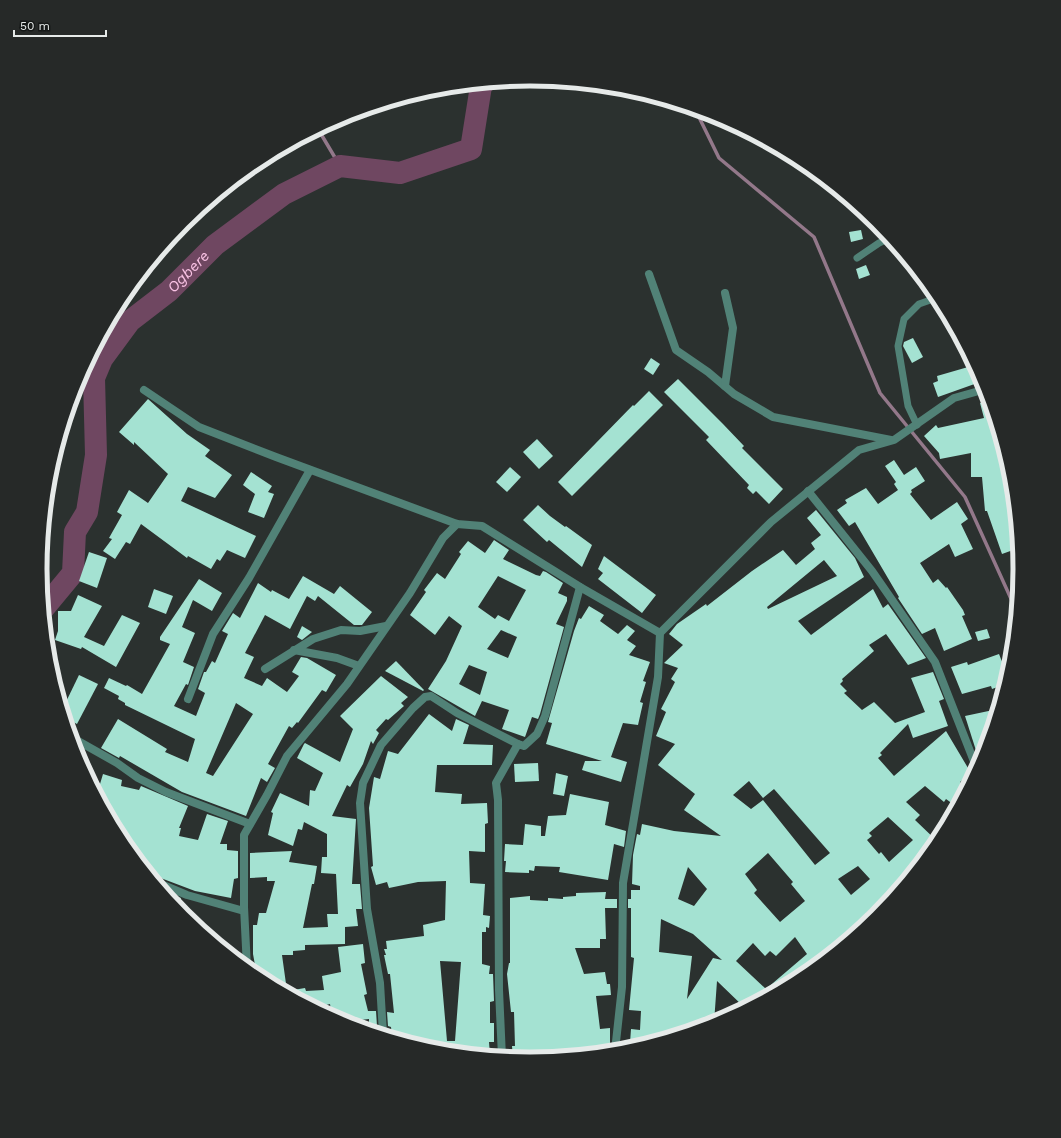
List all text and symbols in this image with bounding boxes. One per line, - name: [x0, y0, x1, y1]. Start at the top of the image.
- scale bar: [14, 12, 106, 38]
- text: 50 m: [20, 19, 50, 33]
- water label: Ogbere: [164, 247, 213, 296]

